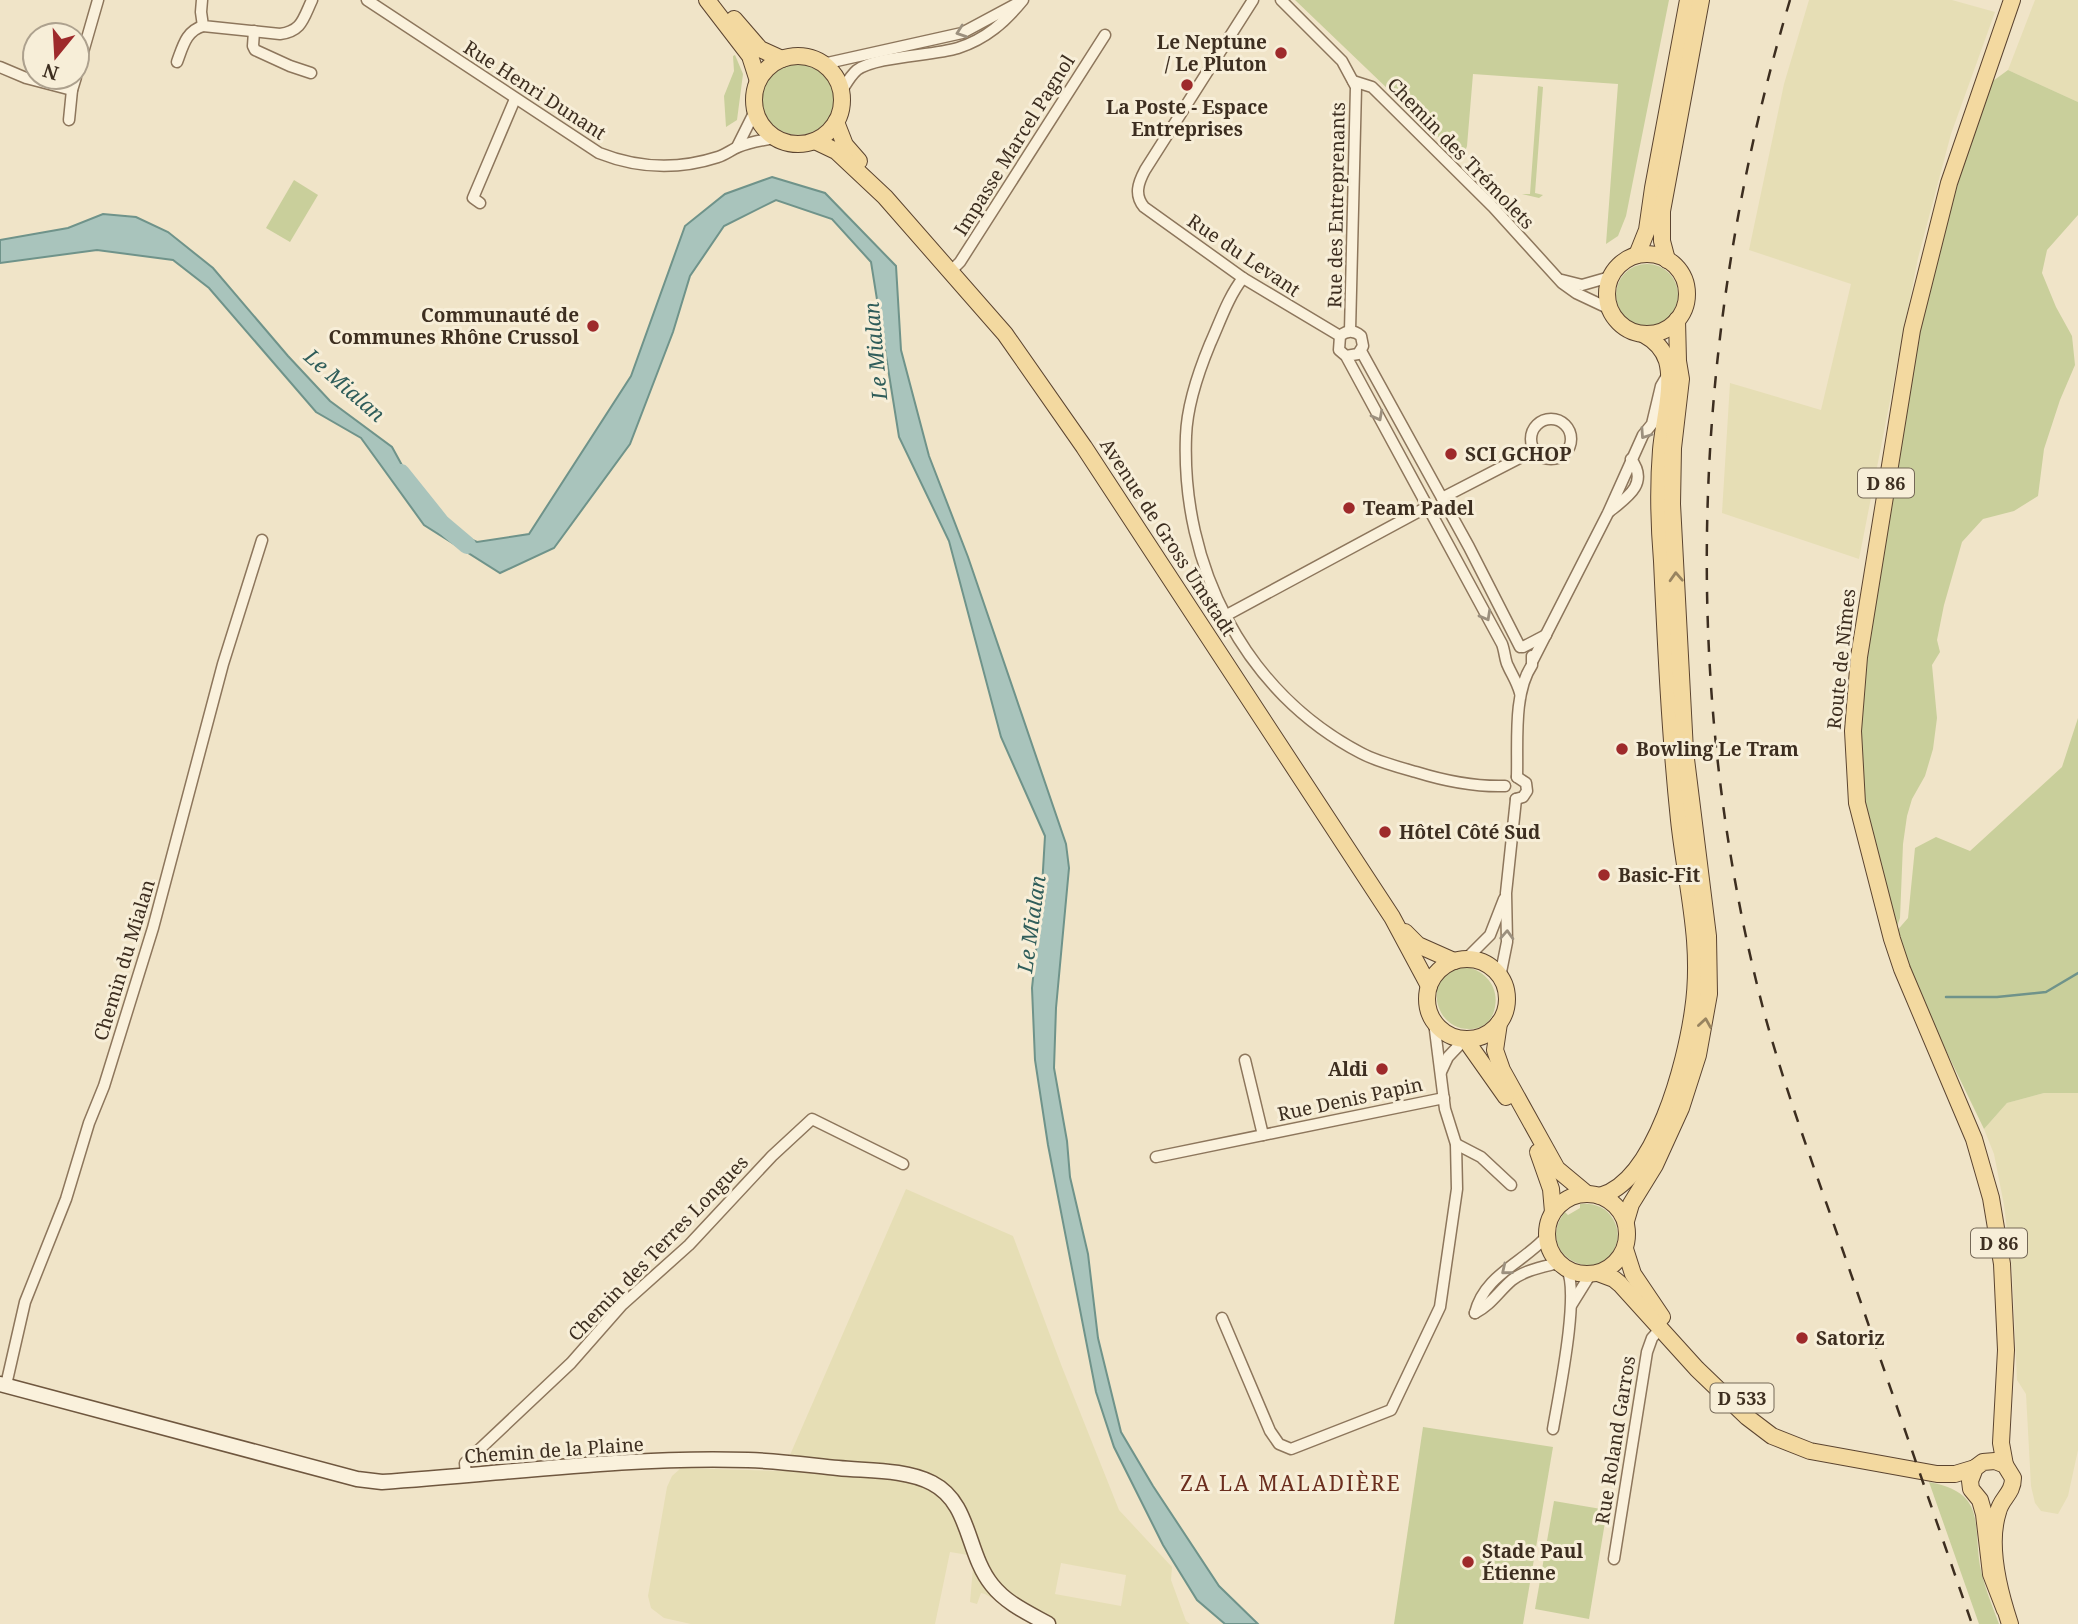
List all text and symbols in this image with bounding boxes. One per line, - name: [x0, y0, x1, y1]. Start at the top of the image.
- north arrow: [21, 21, 91, 91]
- one-way arrow: [956, 24, 968, 38]
- place label: Le Neptune / Le Pluton: [1157, 29, 1267, 77]
- street label: Rue Henri Dunant: [459, 34, 611, 146]
- marker: Le Neptune / Le Pluton: [1273, 45, 1289, 61]
- street label: Impasse Marcel Pagnol: [948, 49, 1080, 240]
- text: N: [40, 57, 62, 87]
- street label: Chemin des Trémolets: [1382, 72, 1540, 234]
- marker: La Poste - Espace Entreprises: [1179, 77, 1195, 93]
- place label: La Poste - Espace Entreprises: [1106, 94, 1268, 142]
- street label: Rue des Entreprenants: [1321, 102, 1351, 308]
- street label: Rue du Levant: [1182, 208, 1306, 303]
- water label: Le Mialan: [857, 300, 893, 402]
- place label: Communauté de Communes Rhône Crussol: [329, 302, 579, 350]
- marker: Communauté de Communes Rhône Crussol: [585, 318, 601, 334]
- water label: Le Mialan: [298, 342, 392, 428]
- one-way arrow: [1370, 409, 1384, 421]
- one-way arrow: [1641, 426, 1653, 439]
- street label: Avenue de Gross Umstadt: [1094, 433, 1242, 641]
- place label: SCI GCHOP: [1465, 441, 1571, 467]
- marker: SCI GCHOP: [1443, 446, 1459, 462]
- road number: D 86: [1858, 468, 1914, 498]
- place label: Team Padel: [1363, 495, 1474, 521]
- marker: Team Padel: [1341, 500, 1357, 516]
- one-way arrow: [1668, 571, 1683, 582]
- street label: Route de Nîmes: [1821, 587, 1861, 731]
- one-way arrow: [1478, 609, 1491, 622]
- place label: Bowling Le Tram: [1636, 736, 1799, 762]
- marker: Bowling Le Tram: [1614, 741, 1630, 757]
- place label: Hôtel Côté Sud: [1399, 819, 1541, 845]
- marker: Hôtel Côté Sud: [1377, 824, 1393, 840]
- place label: Basic-Fit: [1618, 862, 1700, 888]
- marker: Basic-Fit: [1596, 867, 1612, 883]
- water label: Le Mialan: [1010, 873, 1052, 976]
- street label: Chemin du Mialan: [87, 876, 161, 1044]
- one-way arrow: [1499, 929, 1514, 940]
- one-way arrow: [1697, 1017, 1712, 1029]
- place label: Aldi: [1328, 1056, 1368, 1082]
- marker: Aldi: [1374, 1061, 1390, 1077]
- street label: Rue Denis Papin: [1275, 1071, 1425, 1127]
- street label: Chemin des Terres Longues: [562, 1149, 754, 1347]
- road number: D 86: [1971, 1228, 2027, 1258]
- one-way arrow: [1501, 1262, 1513, 1275]
- place label: Satoriz: [1816, 1325, 1884, 1351]
- marker: Satoriz: [1794, 1330, 1810, 1346]
- street label: Rue Roland Garros: [1589, 1354, 1641, 1526]
- road number: D 533: [1710, 1384, 1774, 1413]
- street label: Chemin de la Plaine: [463, 1431, 645, 1469]
- district label: ZA LA MALADIÈRE: [1180, 1469, 1402, 1497]
- place label: Stade Paul Étienne: [1482, 1538, 1583, 1586]
- marker: Stade Paul Étienne: [1460, 1554, 1476, 1570]

